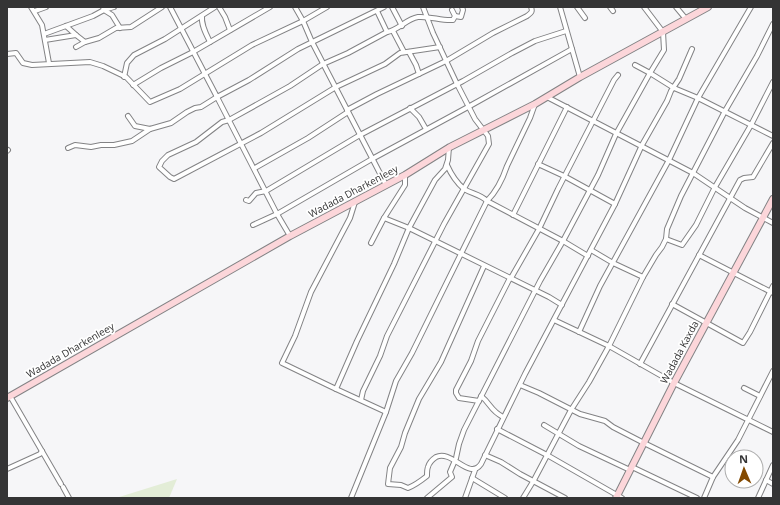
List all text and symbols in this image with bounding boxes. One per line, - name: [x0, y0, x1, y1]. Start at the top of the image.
- street label: Wadada Dharkenleey: [306, 161, 401, 221]
- street label: Wadada Kaxda: [657, 318, 701, 386]
- street label: Wadada Dharkenleey: [23, 319, 117, 381]
- north arrow: [724, 449, 764, 489]
- text: N: [739, 451, 748, 466]

